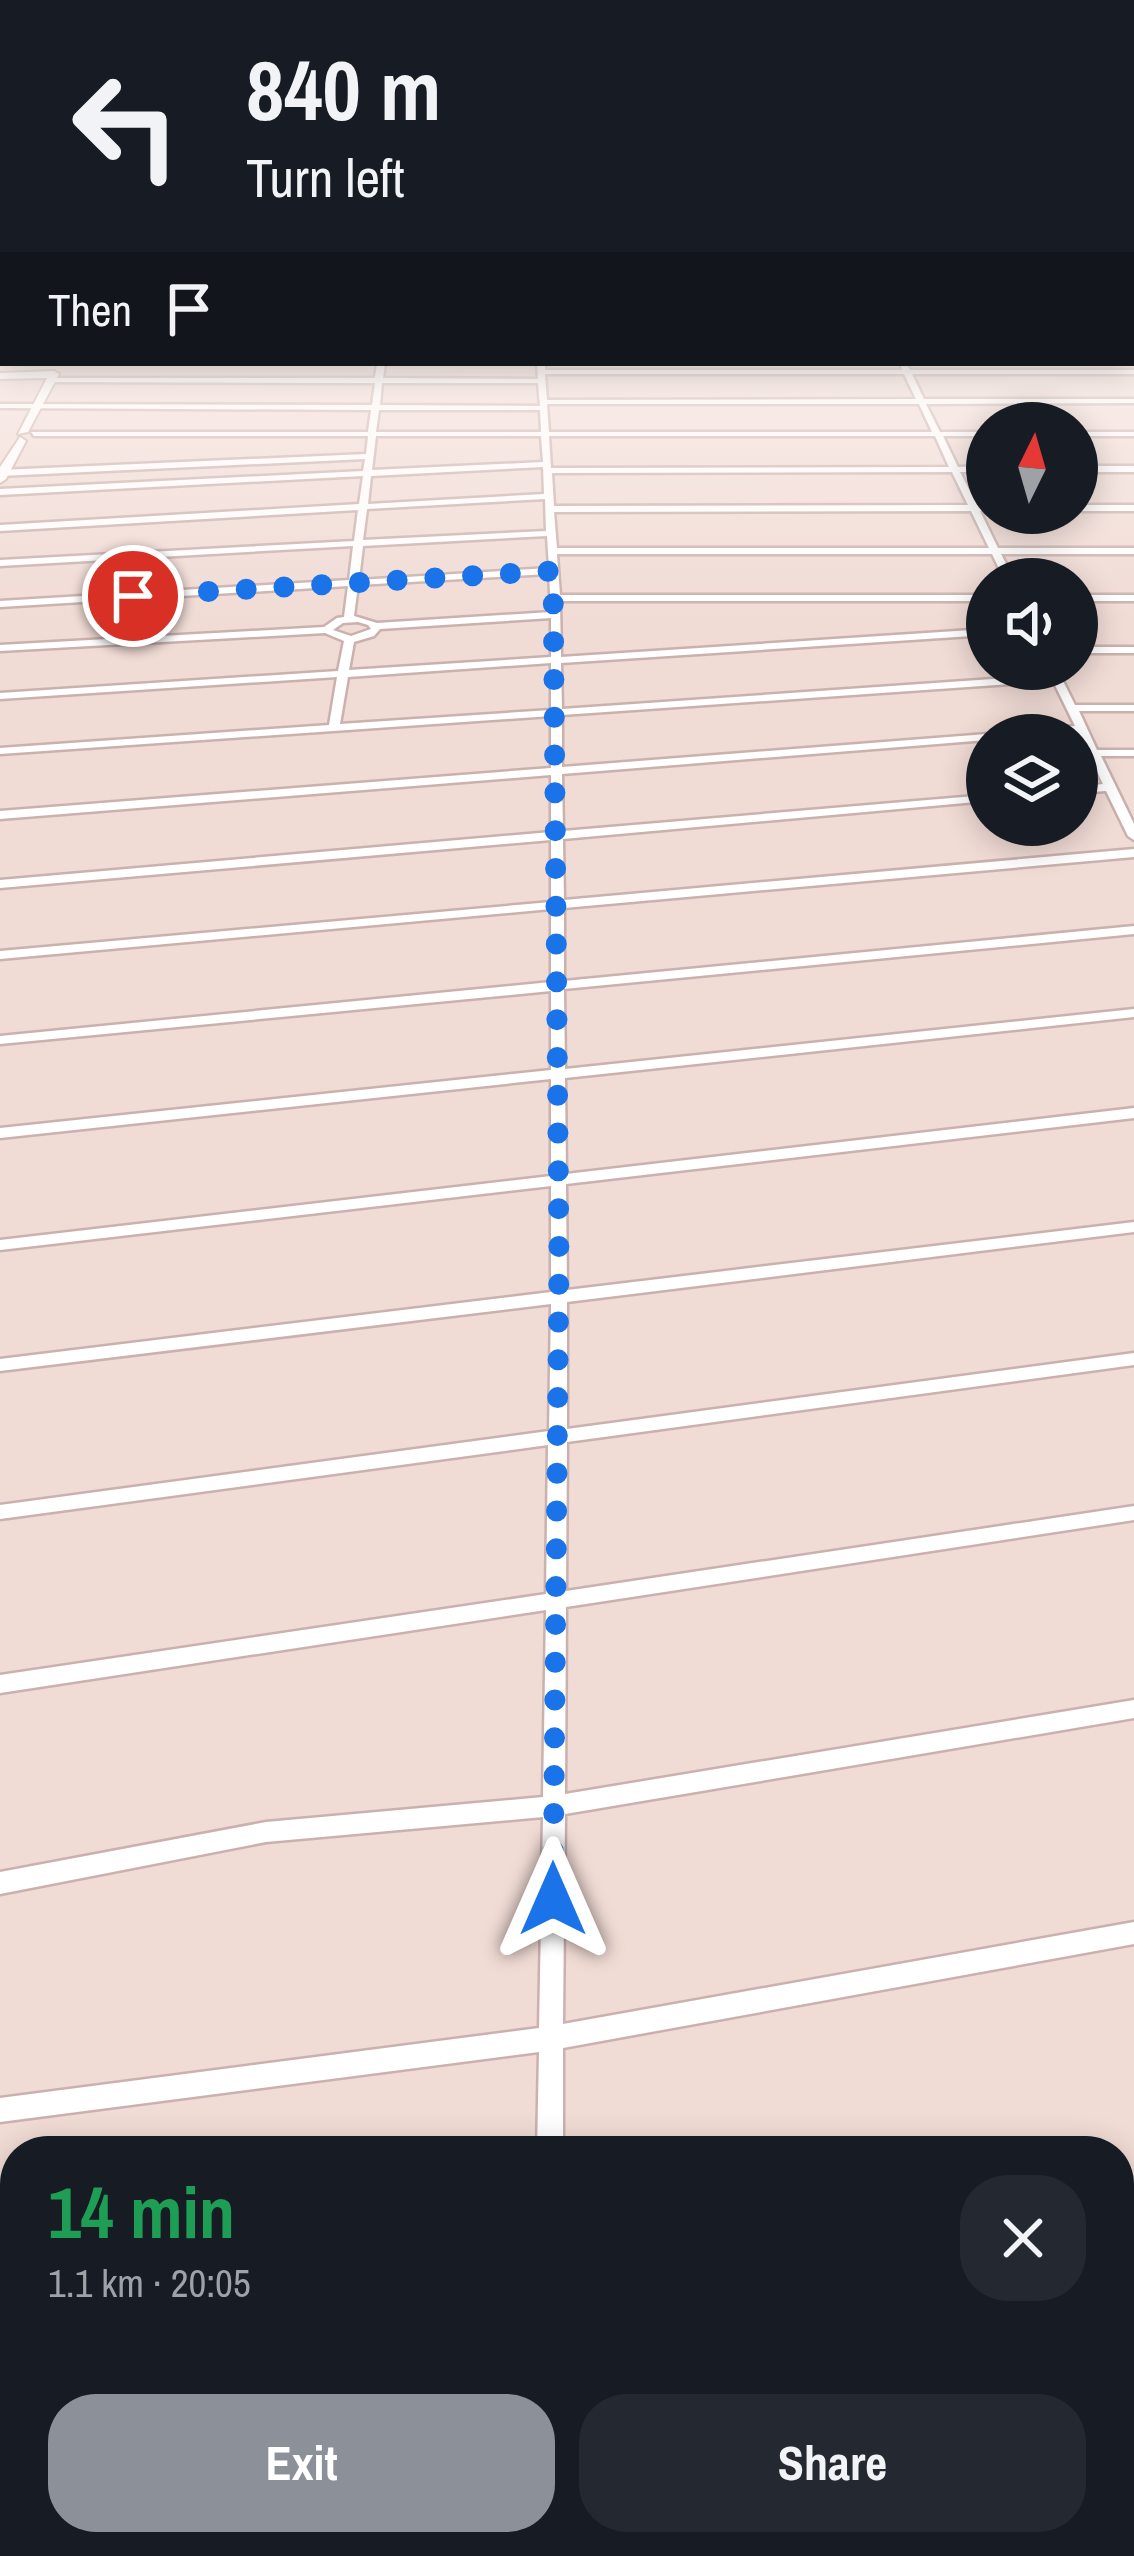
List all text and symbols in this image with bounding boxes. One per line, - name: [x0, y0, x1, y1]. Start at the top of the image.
- text: 840 m: [246, 33, 441, 146]
- icon: left: [48, 48, 204, 204]
- text: Turn left: [246, 141, 405, 214]
- icon: arrive: [156, 276, 222, 342]
- text: Then: [48, 279, 132, 340]
- north arrow: [966, 402, 1098, 534]
- map controls: [966, 402, 1098, 846]
- pin: [82, 545, 184, 647]
- button: sound: [966, 558, 1098, 690]
- icon: arrive: [100, 563, 166, 629]
- button: layers: [966, 714, 1098, 846]
- position arrow: [490, 1836, 616, 1962]
- text: 14 min: [48, 2163, 235, 2260]
- button: close: [960, 2175, 1086, 2301]
- text: 1.1 km · 20:05: [48, 2257, 251, 2309]
- button: Exit: [48, 2394, 555, 2532]
- button: Share: [579, 2394, 1086, 2532]

